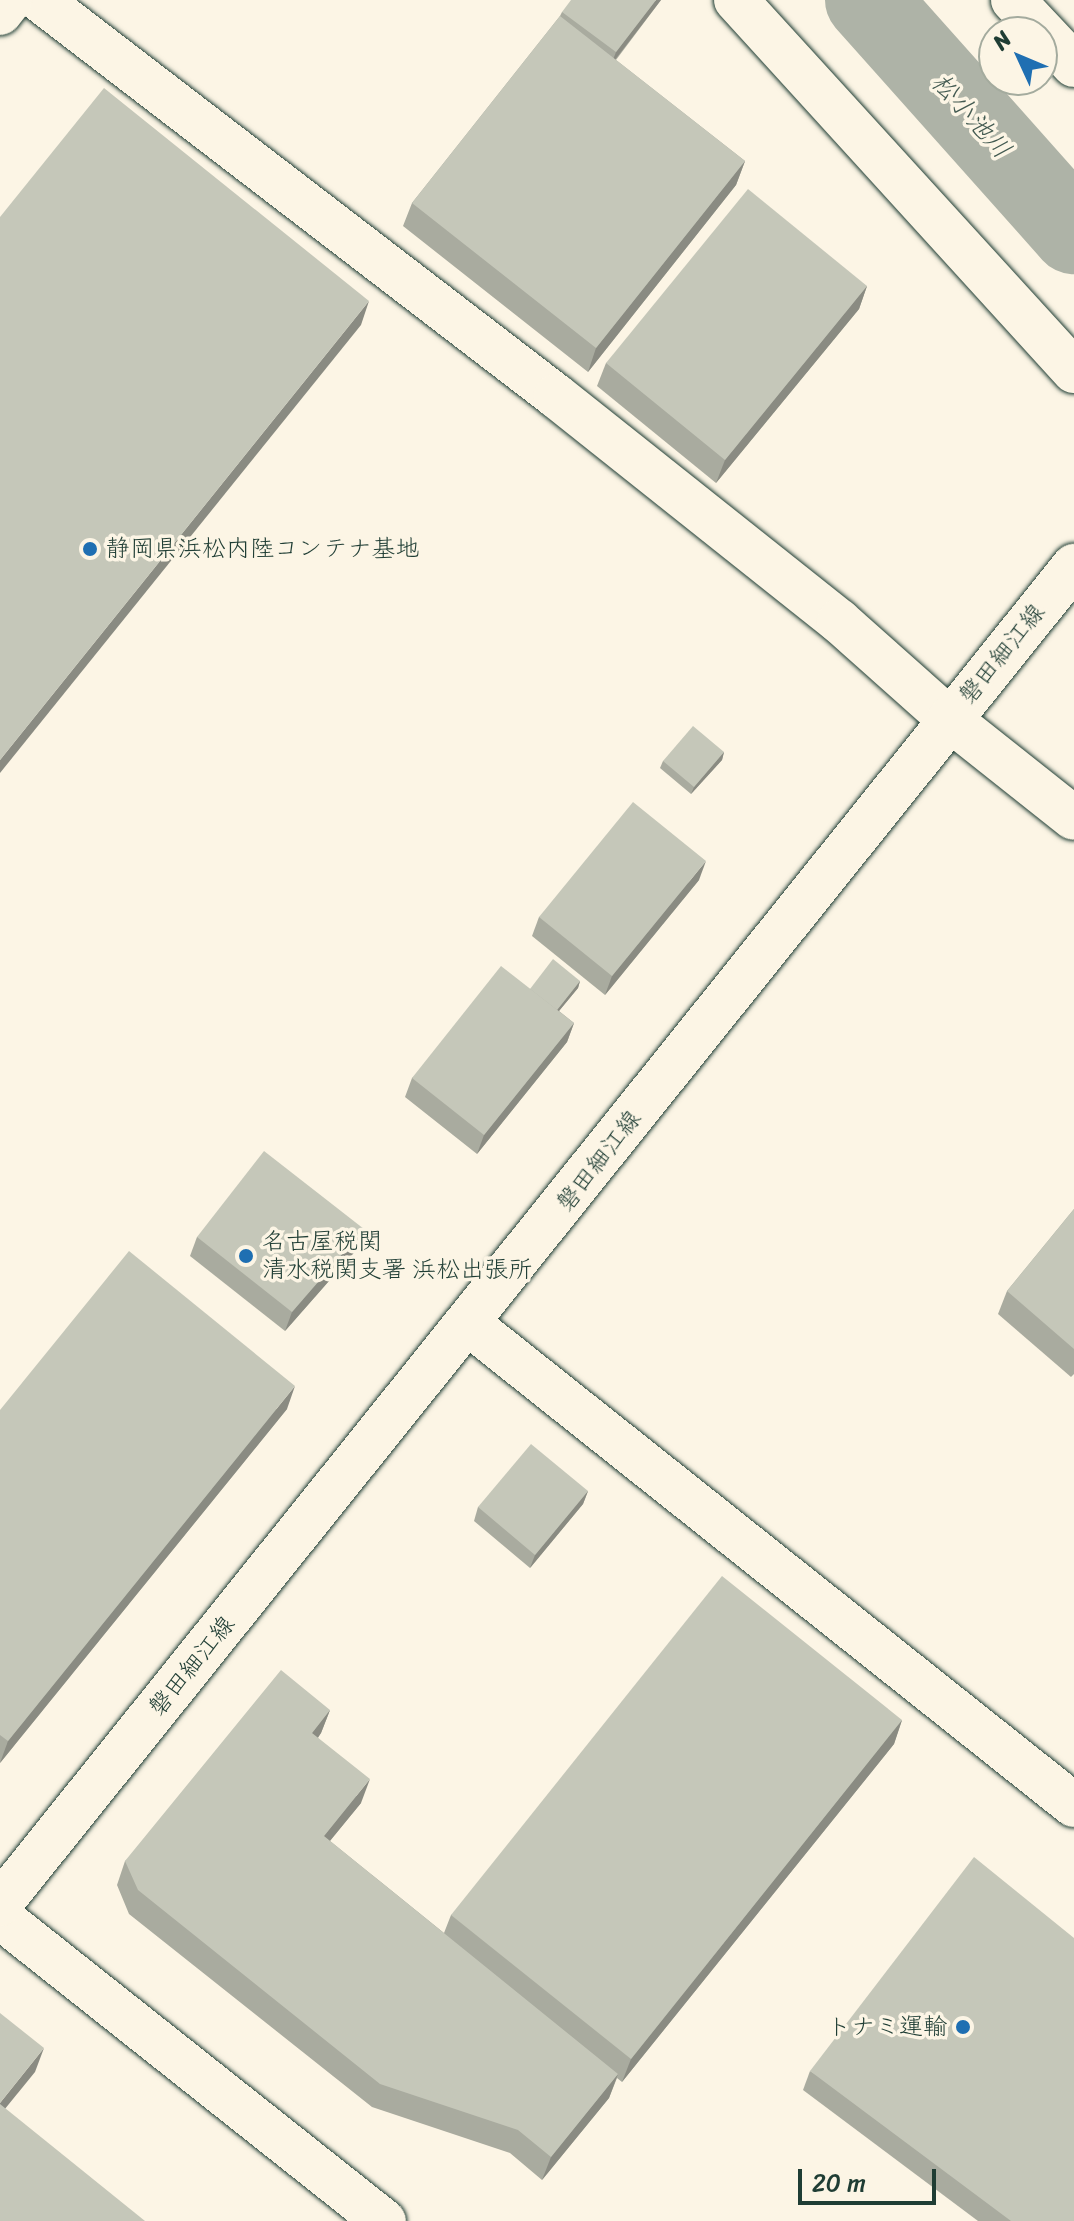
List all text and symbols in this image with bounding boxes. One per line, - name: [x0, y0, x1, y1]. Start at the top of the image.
- north arrow: [978, 16, 1058, 96]
- text: N: [982, 21, 1021, 59]
- water label: 松小池川: [925, 67, 1017, 165]
- place label: 静岡県浜松内陸コンテナ基地: [106, 535, 418, 563]
- marker: 静岡県浜松内陸コンテナ基地: [81, 540, 99, 558]
- street label: 磐田細江線: [953, 598, 1051, 710]
- street label: 磐田細江線: [551, 1105, 647, 1217]
- place label: 名古屋税関 清水税関支署 浜松出張所: [262, 1228, 532, 1284]
- marker: 名古屋税関 清水税関支署 浜松出張所: [237, 1247, 255, 1265]
- street label: 磐田細江線: [143, 1610, 241, 1722]
- place label: トナミ運輸: [827, 2013, 947, 2041]
- marker: トナミ運輸: [954, 2018, 972, 2036]
- scale bar: [802, 2153, 940, 2203]
- text: 20 m: [812, 2162, 866, 2204]

